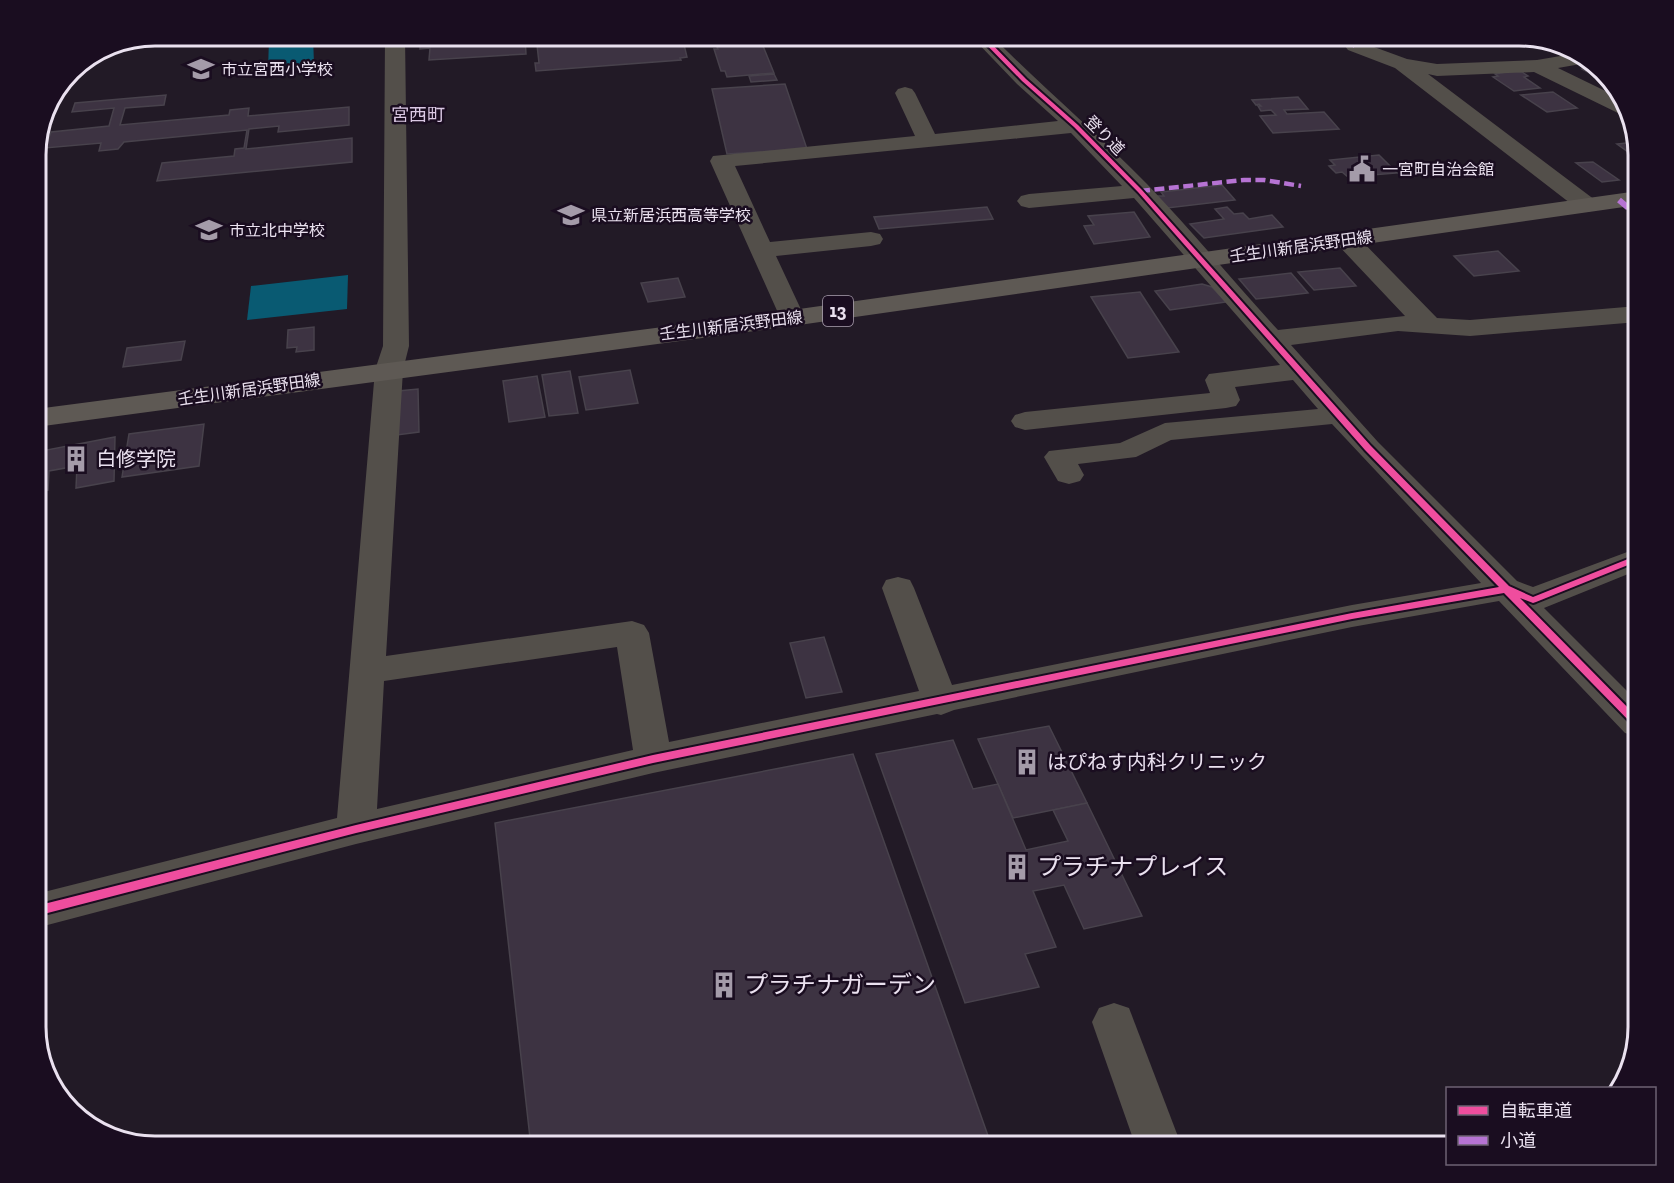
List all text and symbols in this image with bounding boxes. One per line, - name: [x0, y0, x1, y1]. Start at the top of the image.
- school or university icon: 市立宮西小学校: [186, 54, 216, 84]
- place label: 市立宮西小学校: [221, 60, 333, 79]
- district label: 宮西町: [391, 104, 445, 126]
- street label: 登り道: [1081, 112, 1128, 159]
- public building icon: 一宮町自治会館: [1347, 154, 1377, 184]
- place label: 一宮町自治会館: [1382, 160, 1494, 179]
- school or university icon: 県立新居浜西高等学校: [556, 200, 586, 230]
- place label: 県立新居浜西高等学校: [591, 206, 751, 225]
- school or university icon: 市立北中学校: [194, 215, 224, 245]
- place label: 市立北中学校: [229, 221, 325, 240]
- street label: 壬生川新居浜野田線: [1228, 227, 1374, 266]
- road number: 13: [823, 296, 853, 326]
- street label: 壬生川新居浜野田線: [658, 307, 804, 344]
- street label: 壬生川新居浜野田線: [176, 370, 322, 409]
- building icon: 白修学院: [61, 444, 91, 474]
- place label: 白修学院: [96, 447, 176, 471]
- building icon: はぴねす内科クリニック: [1012, 747, 1042, 777]
- place label: はぴねす内科クリニック: [1047, 750, 1267, 774]
- building icon: プラチナプレイス: [1002, 852, 1032, 882]
- place label: プラチナプレイス: [1037, 852, 1228, 881]
- building icon: プラチナガーデン: [709, 970, 739, 1000]
- place label: プラチナガーデン: [744, 970, 936, 999]
- legend: [1446, 1087, 1656, 1165]
- text: 自転車道: [1500, 1100, 1572, 1122]
- text: 小道: [1500, 1130, 1536, 1152]

